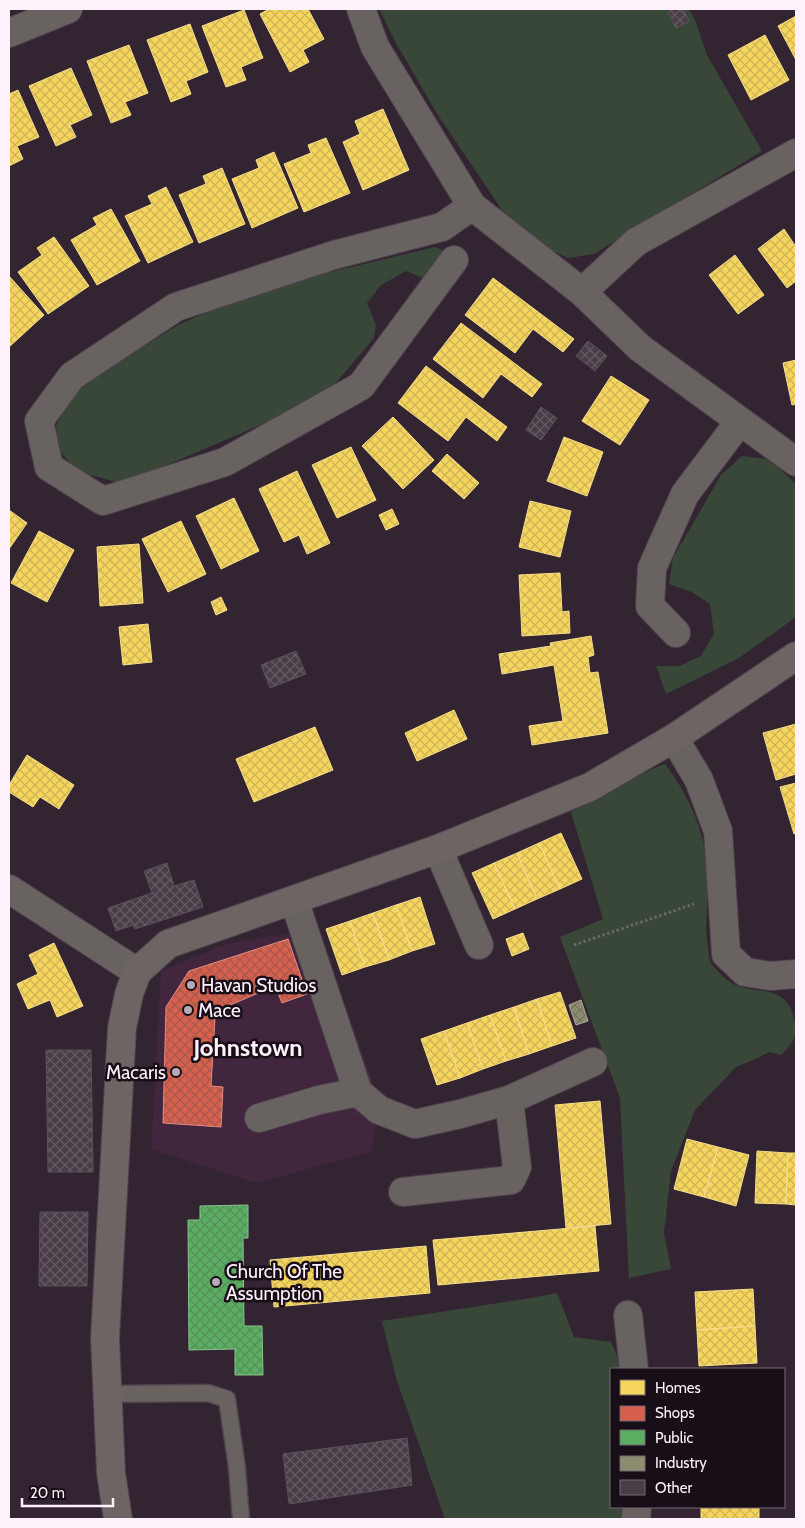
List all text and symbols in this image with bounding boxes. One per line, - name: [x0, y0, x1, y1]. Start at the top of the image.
- place label: Havan Studios: [201, 974, 316, 997]
- marker: Havan Studios: [185, 979, 197, 991]
- place label: Mace: [198, 999, 241, 1022]
- marker: Mace: [182, 1004, 194, 1016]
- district label: Johnstown: [192, 1033, 303, 1062]
- place label: Macaris: [106, 1061, 166, 1084]
- marker: Macaris: [170, 1066, 182, 1078]
- place label: Church Of The Assumption: [226, 1260, 342, 1305]
- marker: Church Of The Assumption: [210, 1276, 222, 1288]
- legend: [610, 1368, 785, 1508]
- text: Homes: [655, 1379, 701, 1397]
- text: Shops: [655, 1404, 695, 1422]
- text: Public: [655, 1429, 693, 1447]
- text: Industry: [655, 1454, 707, 1472]
- scale bar: [22, 1476, 114, 1508]
- text: Other: [655, 1479, 692, 1497]
- text: 20 m: [30, 1484, 65, 1502]

